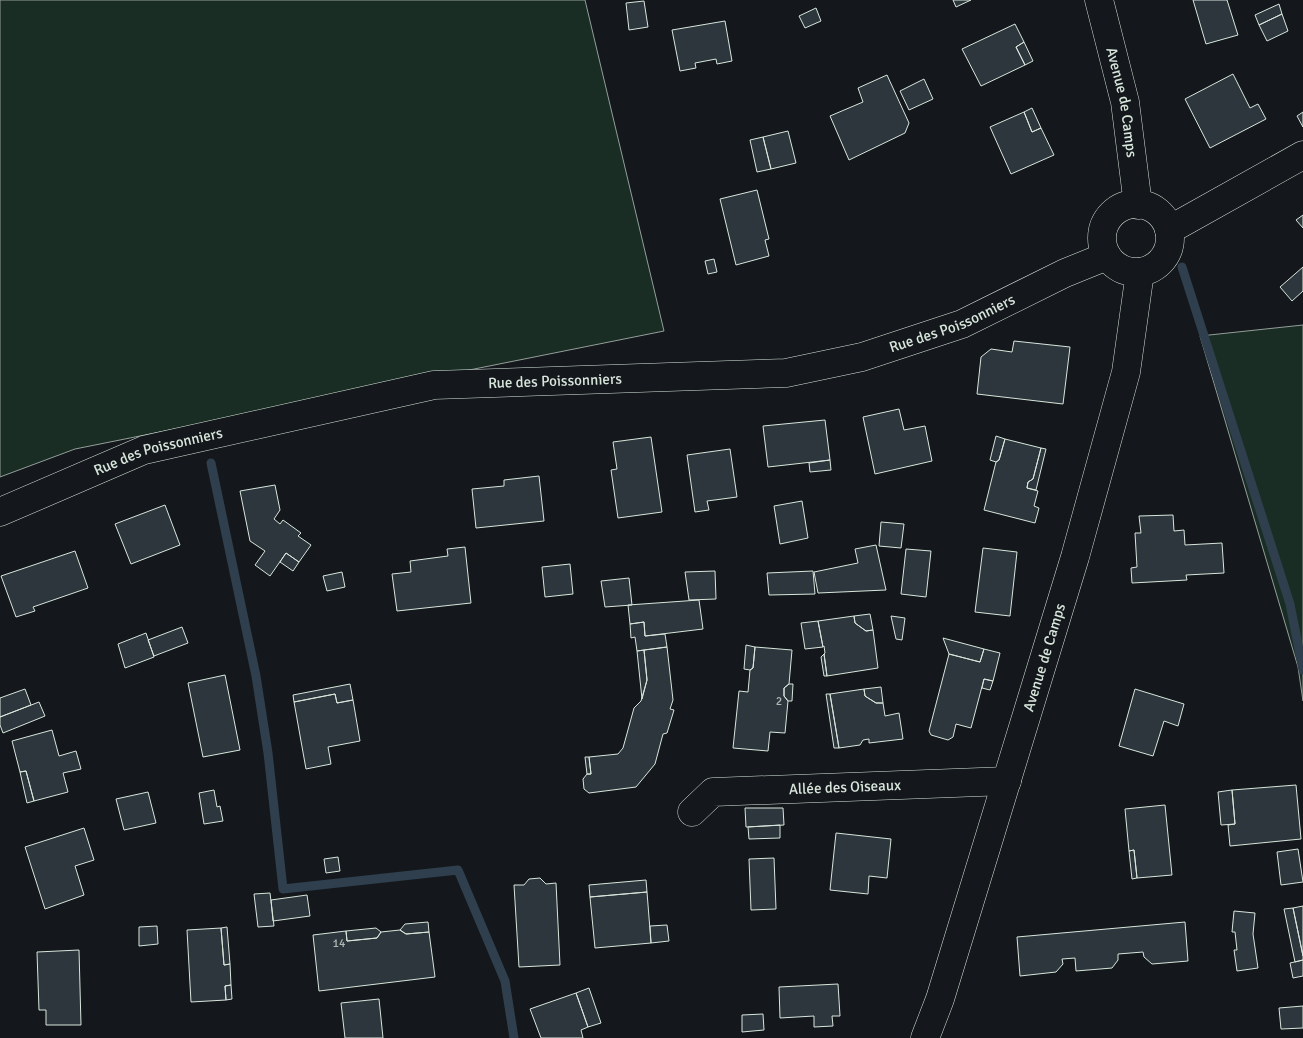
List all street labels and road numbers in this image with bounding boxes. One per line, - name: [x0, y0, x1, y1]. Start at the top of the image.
- street label: Avenue de Camps: [1102, 45, 1141, 159]
- street label: Rue des Poissonniers: [887, 290, 1018, 356]
- street label: Rue des Poissonniers: [488, 370, 623, 392]
- street label: Rue des Poissonniers: [91, 424, 225, 480]
- street label: Avenue de Camps: [1019, 601, 1069, 714]
- street label: Allée des Oiseaux: [789, 776, 901, 798]

